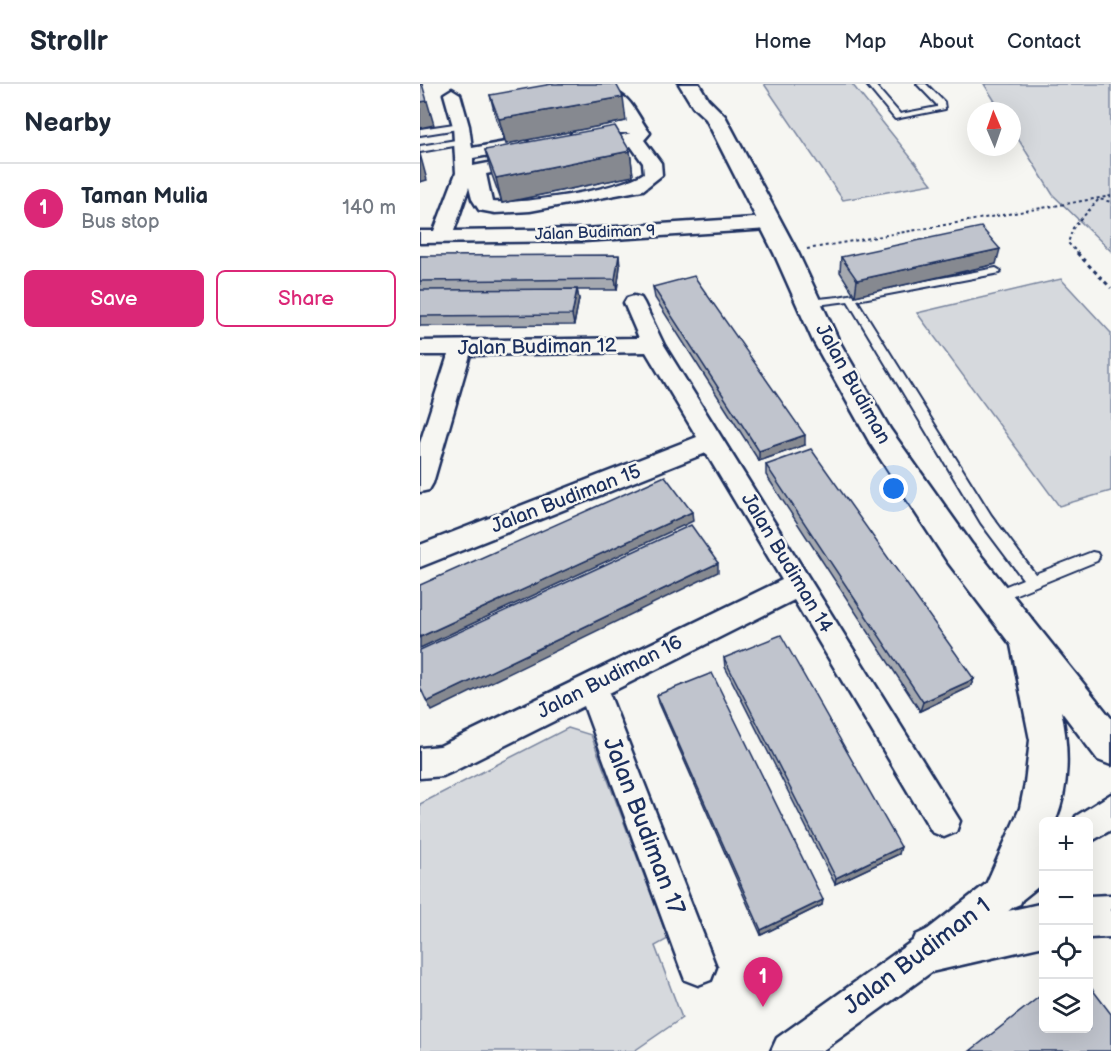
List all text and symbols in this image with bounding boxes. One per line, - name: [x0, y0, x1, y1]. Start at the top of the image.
- text: Strollr: [30, 25, 108, 58]
- text: Home: [754, 29, 811, 54]
- text: Map: [844, 29, 886, 54]
- text: About: [919, 29, 974, 54]
- text: Contact: [1007, 29, 1081, 54]
- north arrow: [967, 102, 1021, 156]
- text: Nearby: [24, 108, 111, 139]
- text: Taman Mulia: [81, 183, 208, 210]
- text: 1: [39, 196, 48, 220]
- text: 140 m: [342, 196, 396, 220]
- text: Bus stop: [81, 210, 160, 234]
- street label: Jalan Budiman 9: [534, 221, 656, 245]
- button: Save: [24, 270, 204, 327]
- button: Share: [216, 270, 396, 327]
- street label: Jalan Budiman: [810, 320, 896, 448]
- street label: Jalan Budiman 12: [457, 334, 617, 360]
- street label: Jalan Budiman 15: [488, 459, 644, 539]
- your location: [879, 474, 908, 503]
- street label: Jalan Budiman 14: [736, 489, 838, 637]
- street label: Jalan Budiman 16: [534, 630, 686, 724]
- street label: Jalan Budiman 17: [597, 733, 691, 919]
- map controls: [1039, 817, 1093, 1033]
- button: +: [1039, 817, 1093, 871]
- button: −: [1039, 871, 1093, 925]
- street label: Jalan Budiman 1: [838, 891, 996, 1021]
- button: locate: [1039, 925, 1093, 979]
- pin: 1: [744, 958, 782, 1007]
- button: layers: [1039, 979, 1093, 1033]

